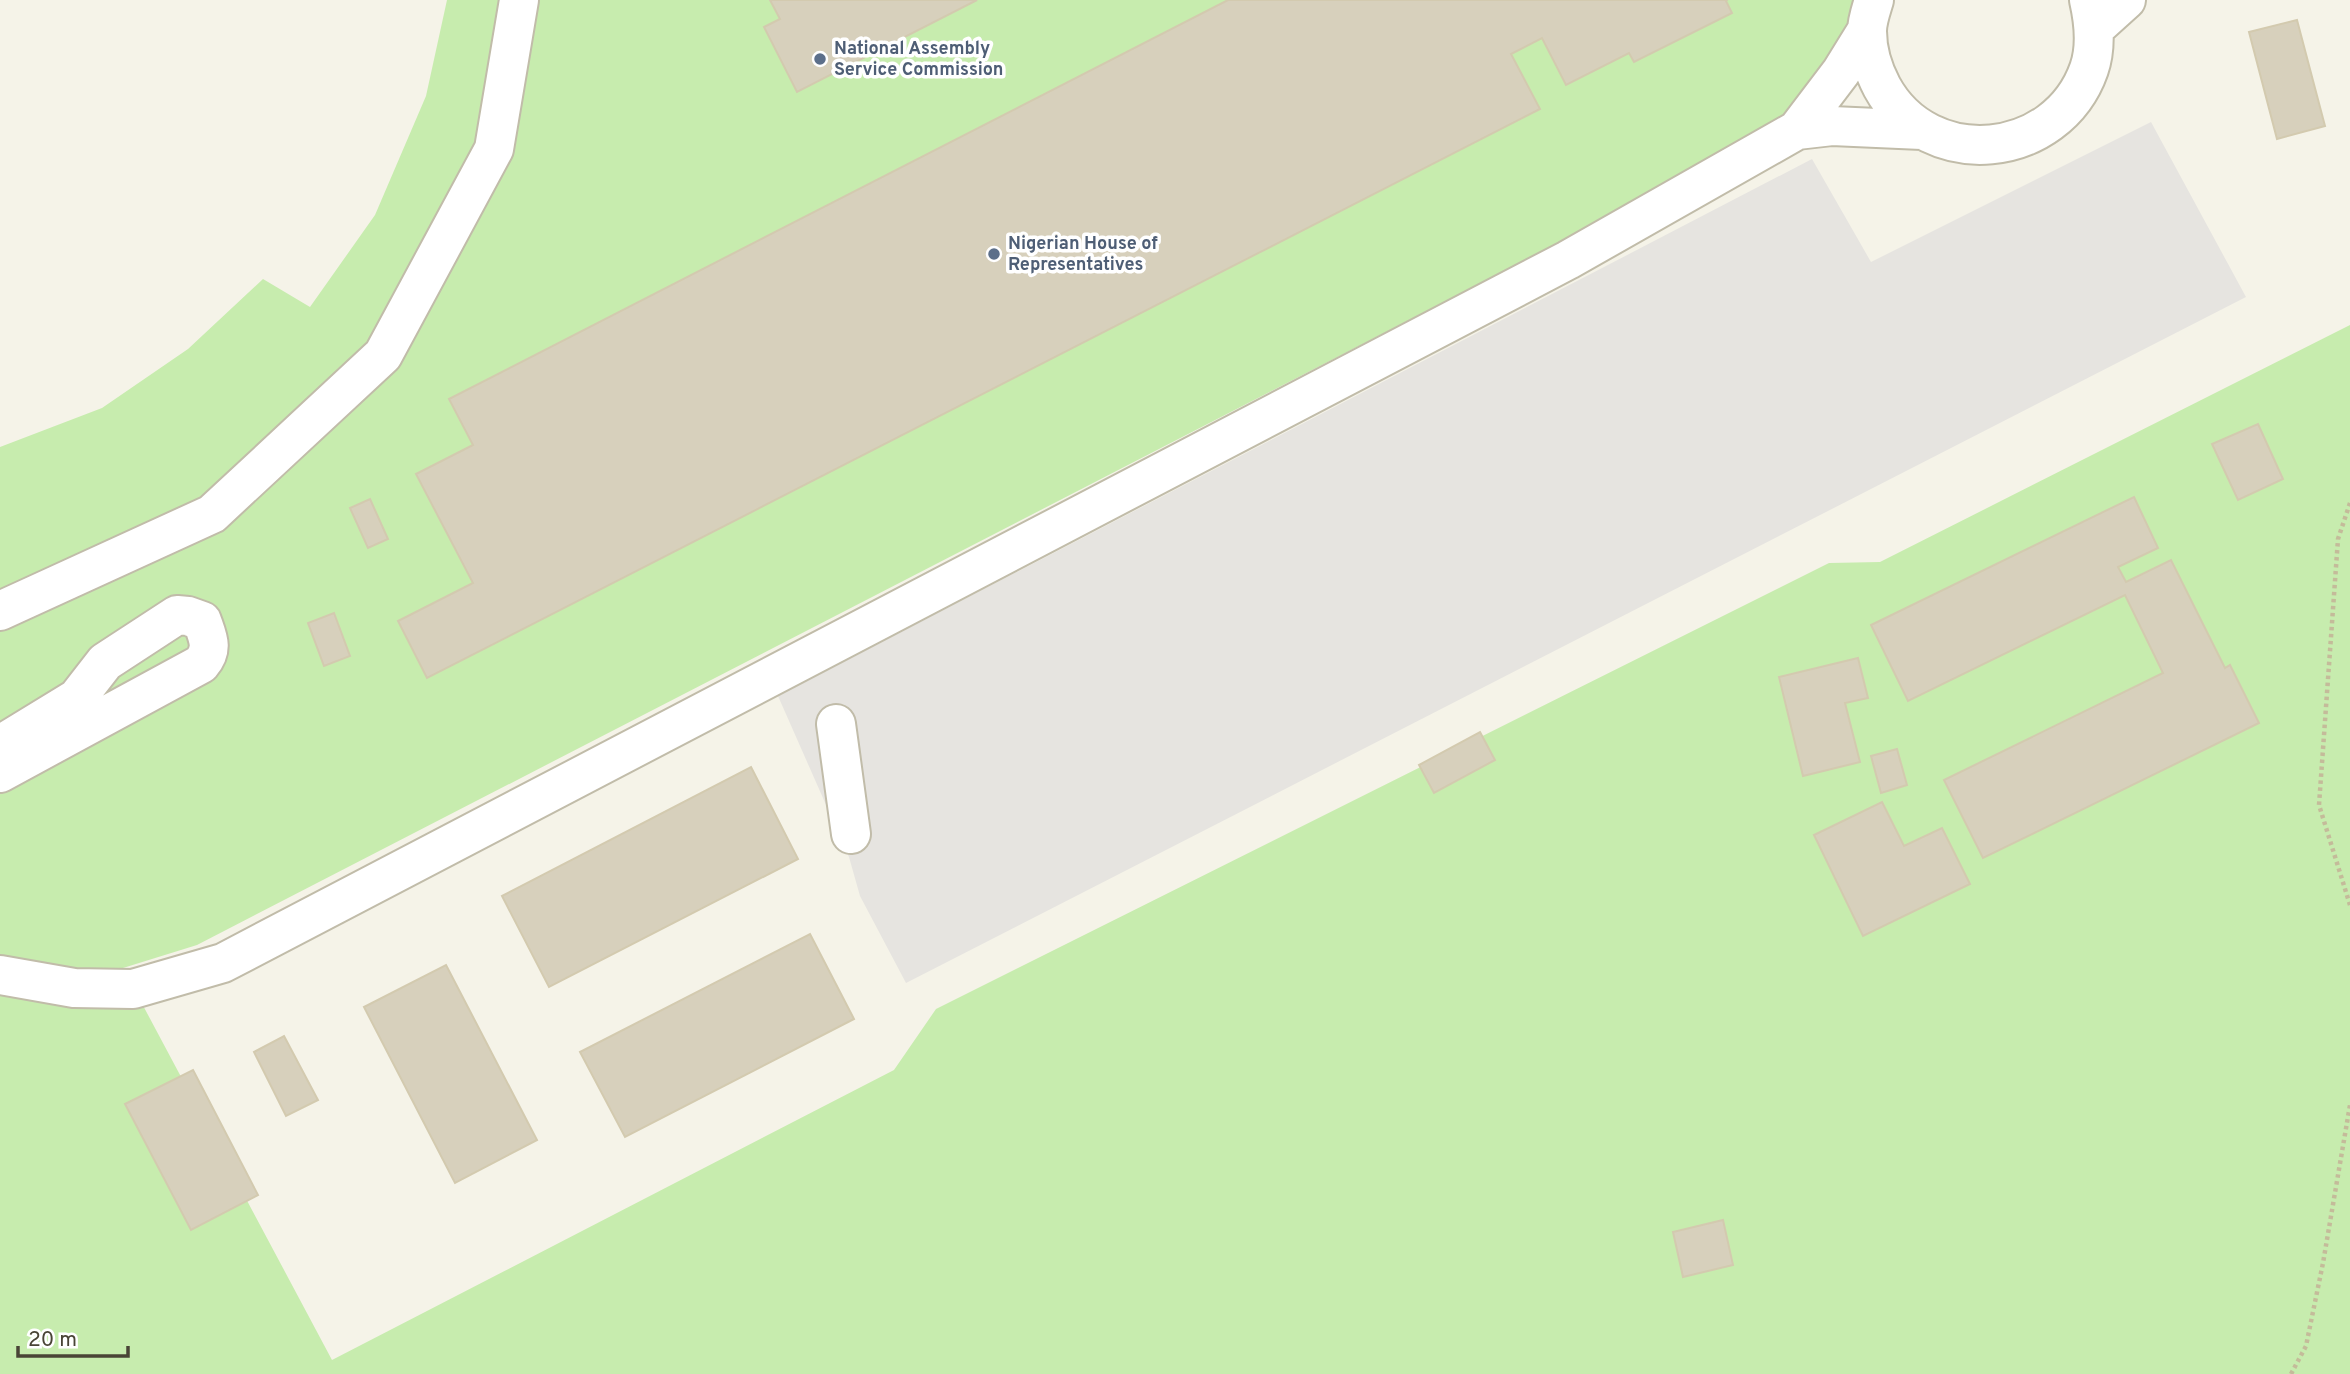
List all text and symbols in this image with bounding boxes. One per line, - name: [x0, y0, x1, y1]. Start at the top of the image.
- place label: National Assembly Service Commission: [834, 38, 1004, 82]
- marker: National Assembly Service Commission: [812, 51, 828, 67]
- place label: Nigerian House of Representatives: [1008, 233, 1158, 277]
- marker: Nigerian House of Representatives: [986, 246, 1002, 262]
- scale bar: [18, 1314, 128, 1358]
- text: 20 m: [28, 1327, 77, 1354]

